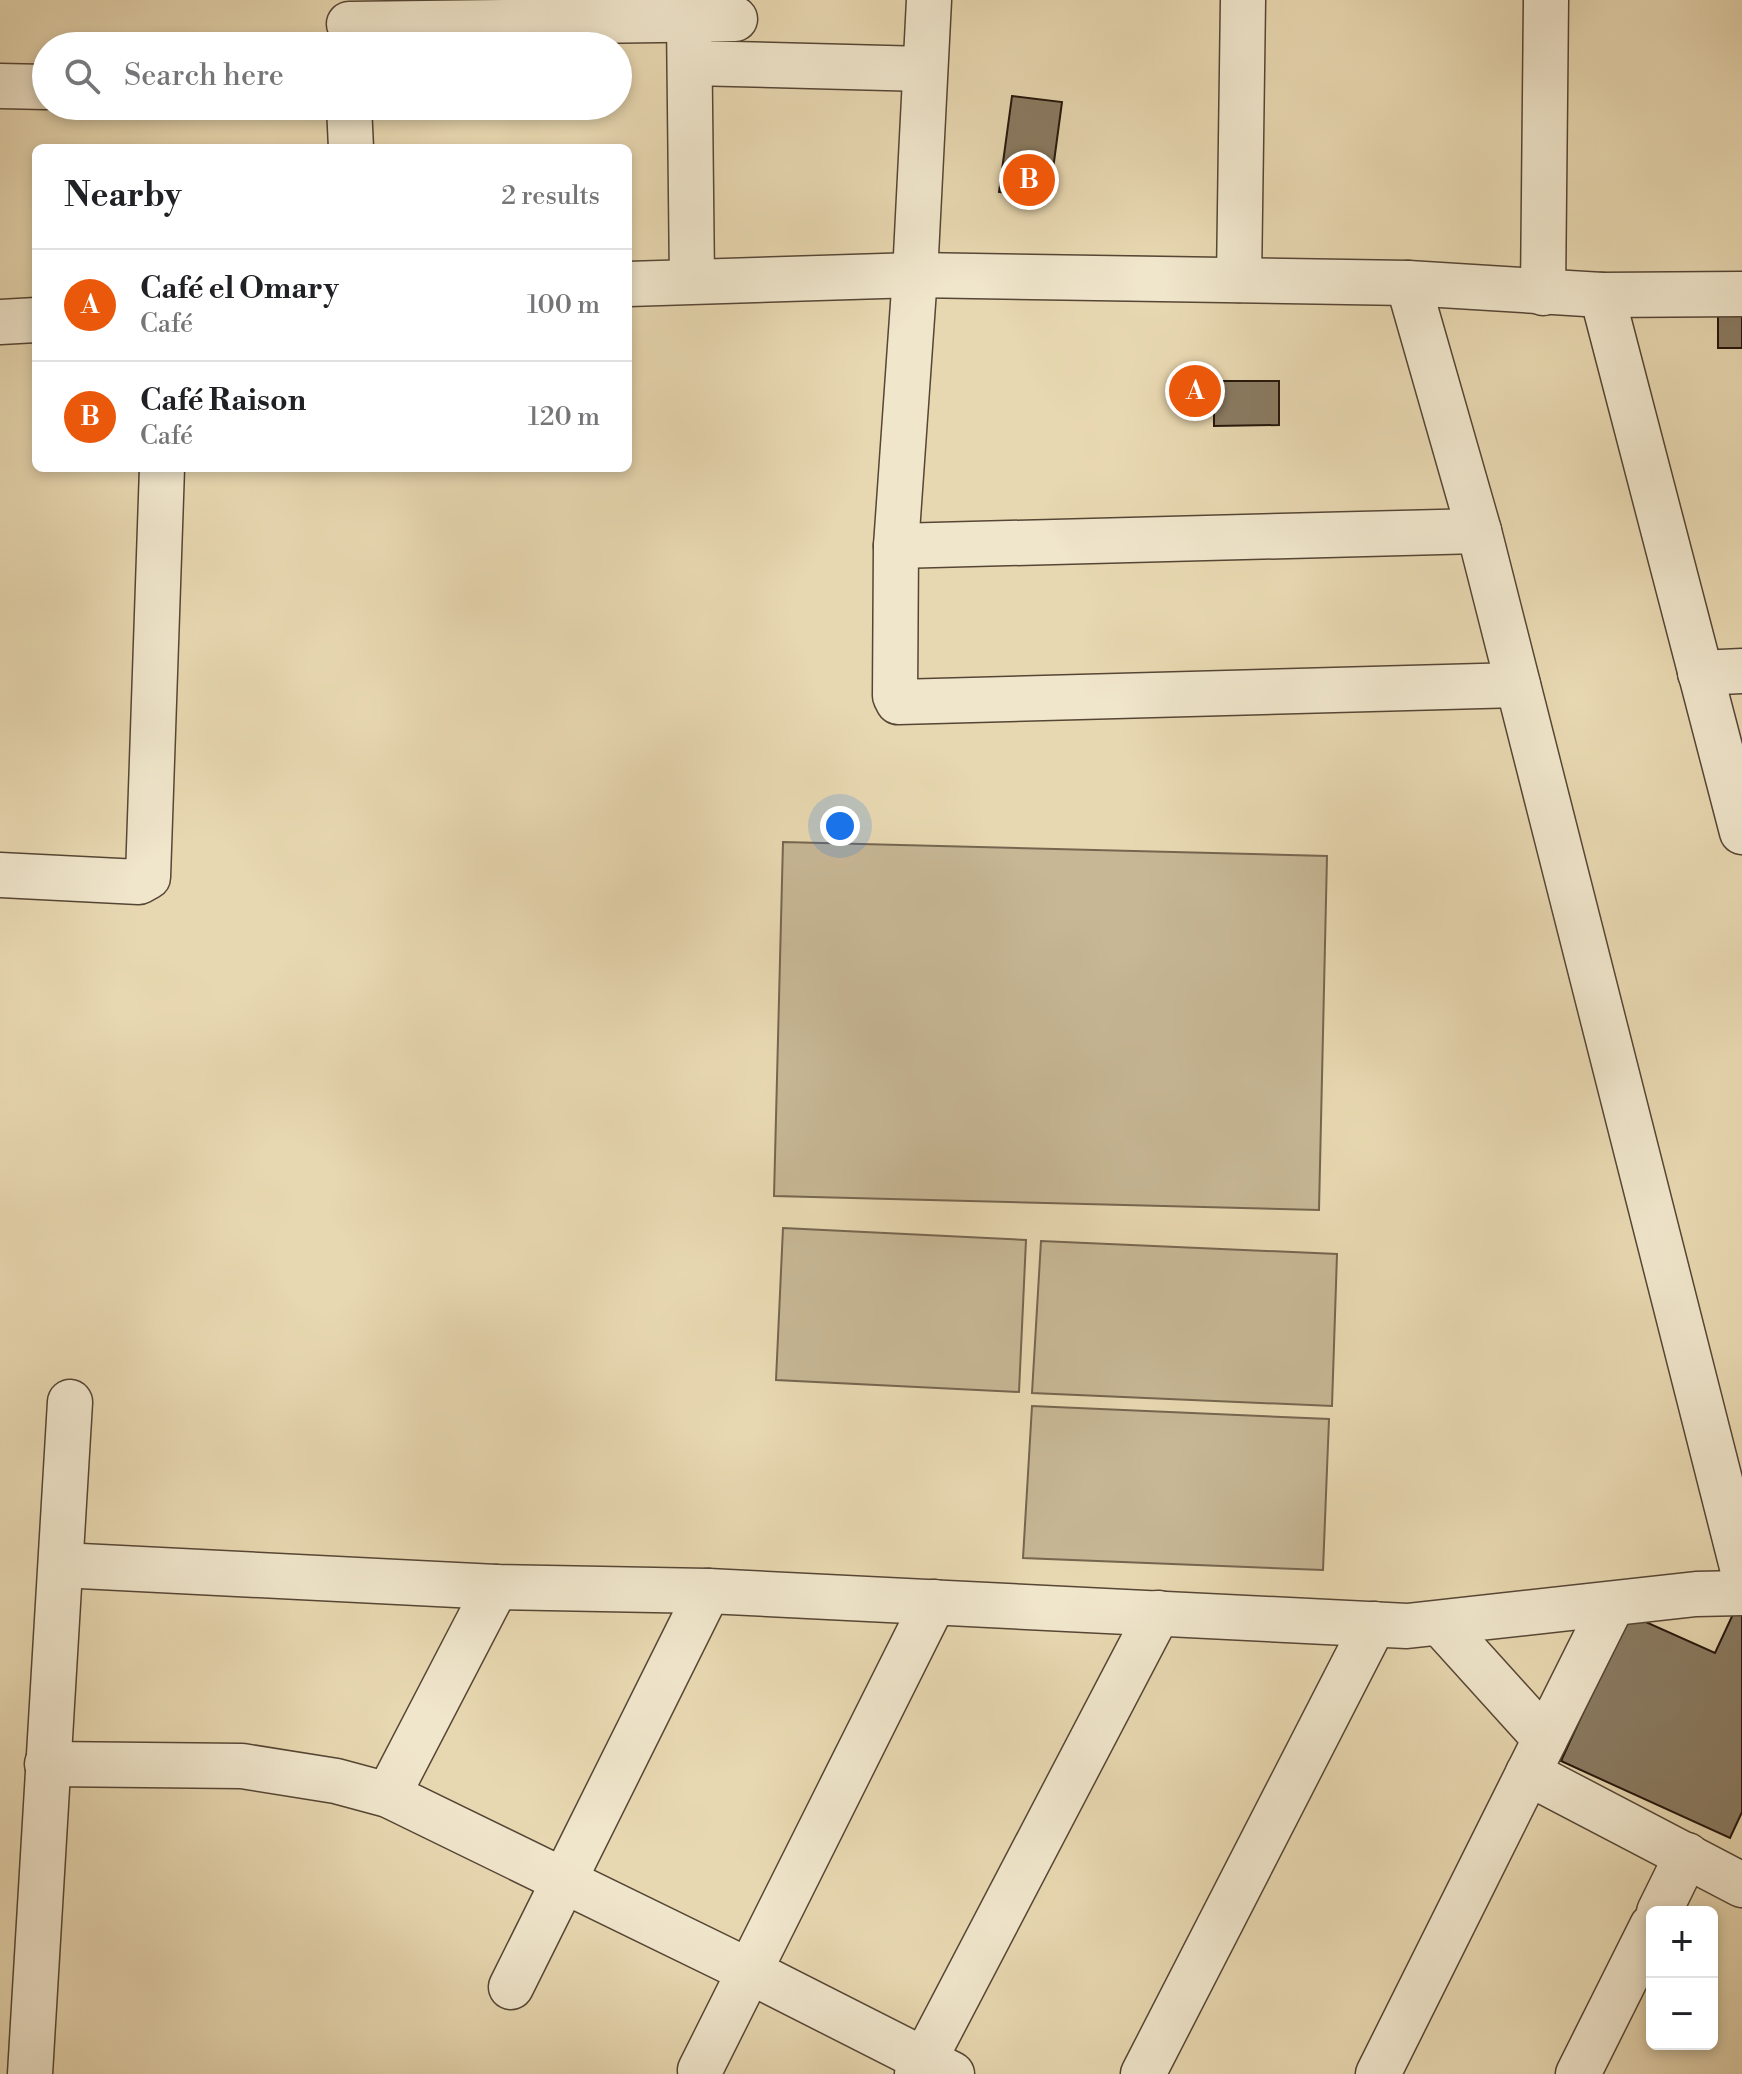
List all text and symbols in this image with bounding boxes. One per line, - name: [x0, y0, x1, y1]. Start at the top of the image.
- search box: [32, 32, 632, 120]
- icon: search: [60, 54, 104, 98]
- text: Search here: [124, 57, 284, 95]
- pin: B: [1003, 150, 1055, 210]
- text: Nearby: [64, 175, 182, 217]
- text: 2 results: [501, 180, 600, 212]
- text: Café el Omary: [140, 270, 339, 308]
- text: A: [81, 289, 99, 321]
- text: 100 m: [527, 289, 600, 321]
- text: Café: [140, 308, 193, 340]
- pin: A: [1169, 361, 1221, 421]
- text: Café Raison: [140, 382, 306, 420]
- text: B: [80, 401, 100, 433]
- text: 120 m: [528, 401, 600, 433]
- text: Café: [140, 420, 193, 452]
- your location: [820, 806, 860, 846]
- map controls: [1646, 1906, 1718, 2050]
- button: +: [1646, 1906, 1718, 1978]
- button: −: [1646, 1978, 1718, 2050]

